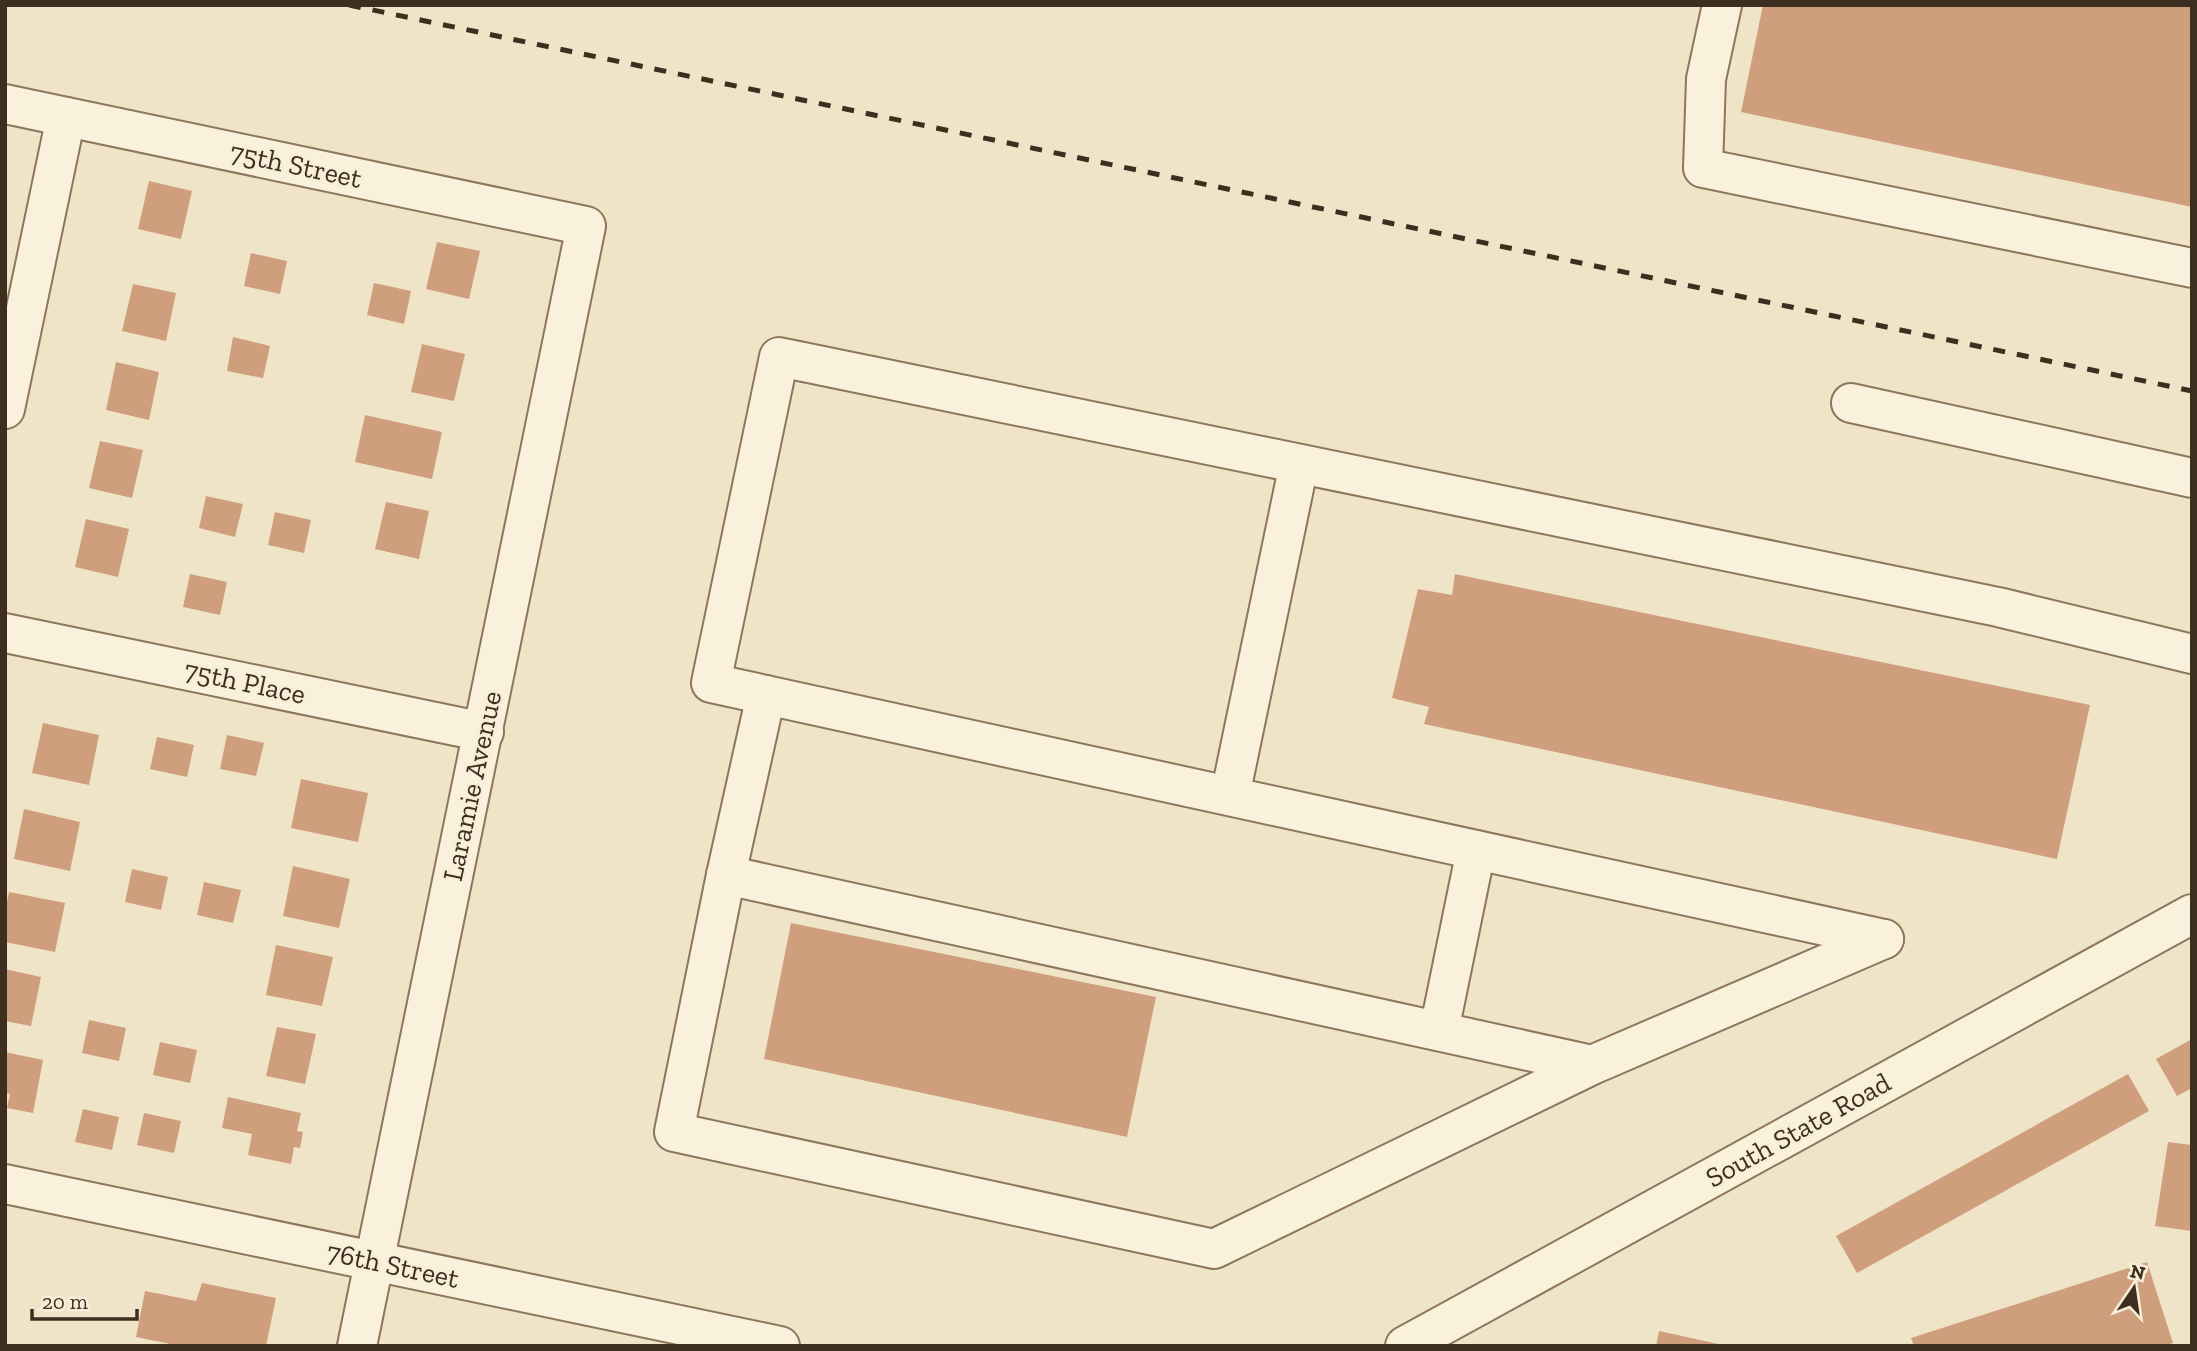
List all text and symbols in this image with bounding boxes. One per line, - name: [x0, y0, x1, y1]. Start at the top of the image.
- street label: 75th Street: [227, 135, 365, 195]
- street label: 75th Place: [182, 653, 308, 711]
- street label: Laramie Avenue: [436, 688, 508, 884]
- street label: South State Road: [1700, 1066, 1896, 1194]
- street label: 76th Street: [324, 1235, 463, 1295]
- north arrow: [2099, 1253, 2169, 1323]
- text: N: [2128, 1259, 2147, 1285]
- scale bar: [32, 1278, 136, 1322]
- text: 20 m: [42, 1289, 88, 1314]

